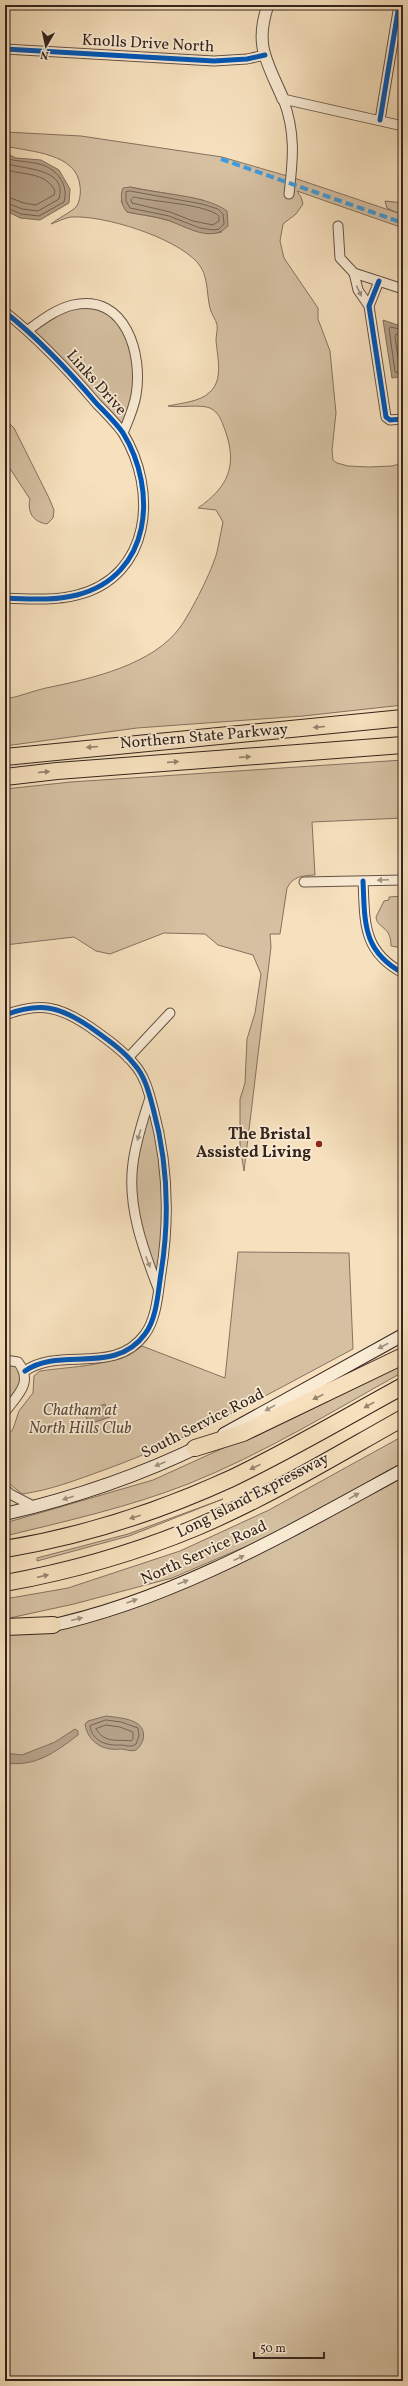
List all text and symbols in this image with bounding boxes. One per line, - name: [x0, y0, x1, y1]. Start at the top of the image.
- north arrow: [26, 26, 66, 66]
- street label: Knolls Drive North: [81, 30, 215, 58]
- text: N: [40, 46, 50, 62]
- one-way arrow: [357, 285, 363, 297]
- street label: Links Drive: [61, 345, 131, 421]
- street label: Northern State Parkway: [119, 719, 289, 755]
- one-way arrow: [313, 724, 325, 731]
- one-way arrow: [86, 744, 98, 750]
- one-way arrow: [239, 753, 251, 760]
- one-way arrow: [167, 759, 179, 766]
- one-way arrow: [38, 769, 50, 775]
- one-way arrow: [376, 877, 389, 883]
- place label: The Bristal Assisted Living: [196, 1124, 312, 1164]
- one-way arrow: [136, 1129, 142, 1141]
- marker: The Bristal Assisted Living: [314, 1139, 324, 1149]
- one-way arrow: [145, 1257, 151, 1269]
- one-way arrow: [378, 1343, 389, 1349]
- street label: South Service Road: [138, 1384, 268, 1464]
- one-way arrow: [312, 1394, 323, 1400]
- park label: Chatham at North Hills Club: [29, 1400, 131, 1440]
- one-way arrow: [363, 1401, 375, 1408]
- one-way arrow: [264, 1405, 276, 1412]
- street label: Long Island Expressway: [173, 1448, 333, 1544]
- one-way arrow: [154, 1461, 166, 1468]
- one-way arrow: [249, 1464, 260, 1470]
- one-way arrow: [348, 1493, 360, 1500]
- one-way arrow: [62, 1495, 74, 1501]
- one-way arrow: [128, 1514, 140, 1520]
- street label: North Service Road: [137, 1515, 271, 1591]
- one-way arrow: [233, 1555, 245, 1561]
- one-way arrow: [37, 1572, 49, 1578]
- one-way arrow: [178, 1579, 189, 1585]
- one-way arrow: [126, 1598, 138, 1604]
- one-way arrow: [71, 1616, 84, 1622]
- scale bar: [254, 2334, 324, 2360]
- text: 50 m: [260, 2341, 286, 2357]

